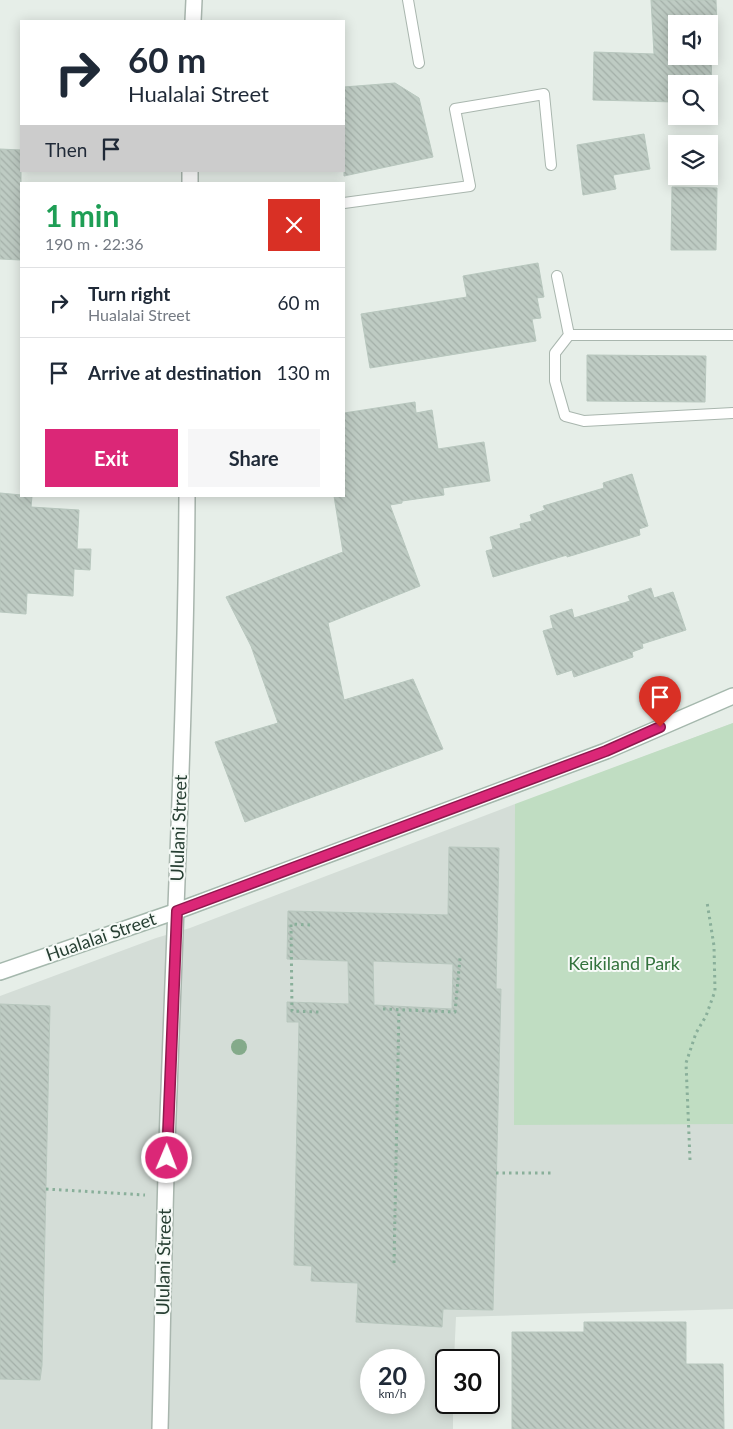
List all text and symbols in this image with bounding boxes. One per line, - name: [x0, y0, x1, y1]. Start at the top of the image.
- map controls: [668, 15, 718, 185]
- button: sound: [668, 15, 718, 65]
- text: 60 m: [128, 38, 206, 80]
- icon: right: [45, 40, 110, 105]
- button: search: [668, 75, 718, 125]
- text: Hualalai Street: [128, 80, 269, 107]
- icon: arrive: [97, 135, 125, 163]
- button: layers: [668, 135, 718, 185]
- text: Then: [45, 138, 87, 161]
- text: 1 min: [45, 197, 119, 233]
- button: close: [268, 199, 320, 251]
- text: 190 m · 22:36: [45, 234, 144, 253]
- text: Turn right: [88, 282, 170, 305]
- icon: right: [45, 289, 73, 317]
- text: 60 m: [277, 291, 320, 314]
- text: Hualalai Street: [88, 305, 190, 324]
- icon: arrive: [45, 359, 73, 387]
- text: Arrive at destination: [88, 361, 261, 384]
- text: 130 m: [276, 361, 330, 384]
- button: Exit: [45, 429, 178, 487]
- button: Share: [188, 429, 320, 487]
- pin: [639, 676, 681, 727]
- icon: arrive: [646, 683, 674, 711]
- street label: Ululani Street: [165, 774, 191, 882]
- street label: Hualalai Street: [43, 907, 159, 965]
- park label: Keikiland Park: [568, 952, 681, 974]
- position arrow: [140, 1131, 192, 1183]
- street label: Ululani Street: [151, 1208, 175, 1316]
- speed limit sign: 30: [435, 1349, 500, 1414]
- text: 20: [378, 1360, 407, 1390]
- text: km/h: [378, 1386, 407, 1401]

